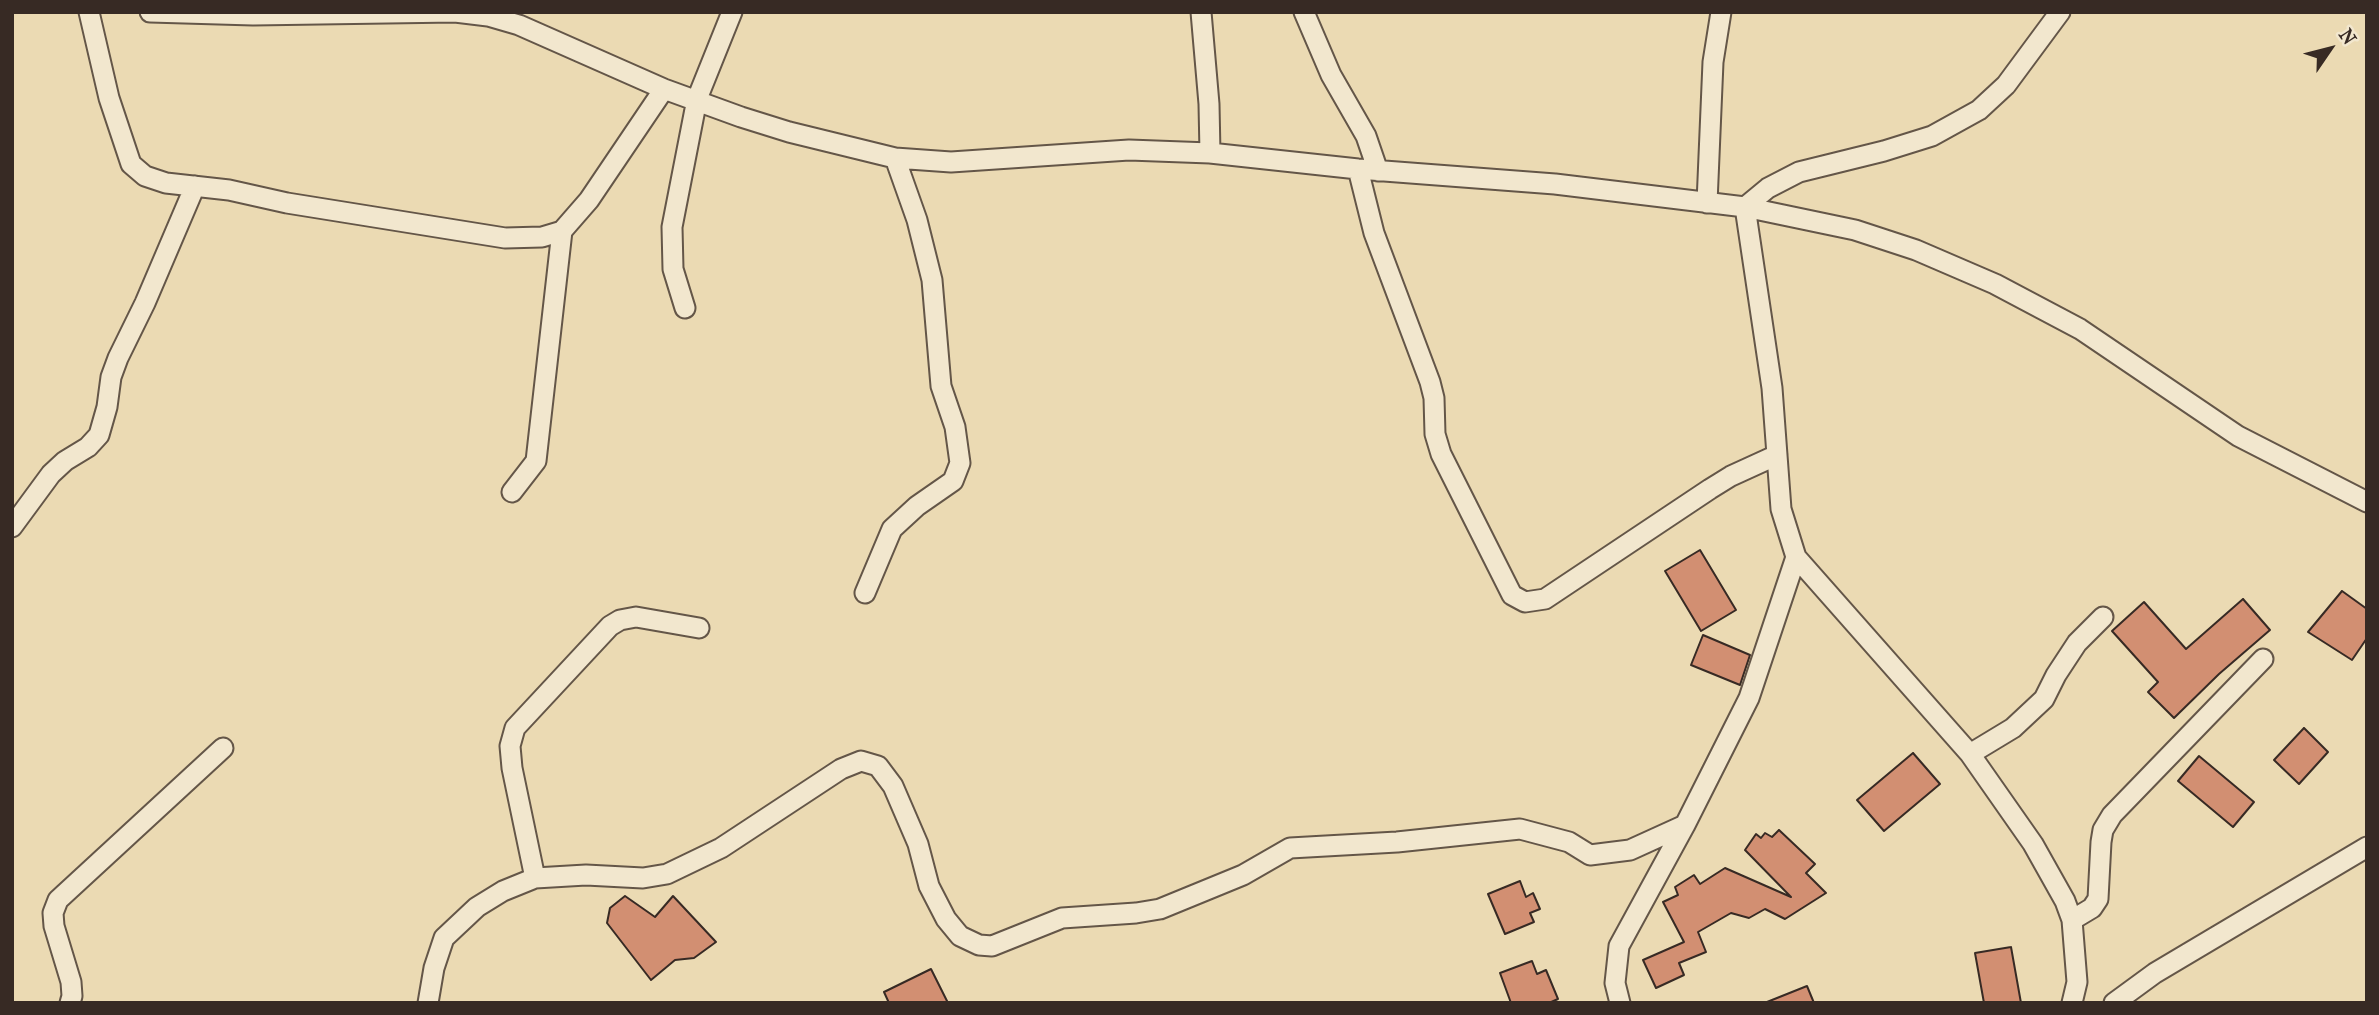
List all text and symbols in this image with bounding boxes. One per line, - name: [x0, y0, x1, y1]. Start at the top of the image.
- north arrow: [2295, 14, 2365, 84]
- text: N: [2334, 25, 2360, 49]

